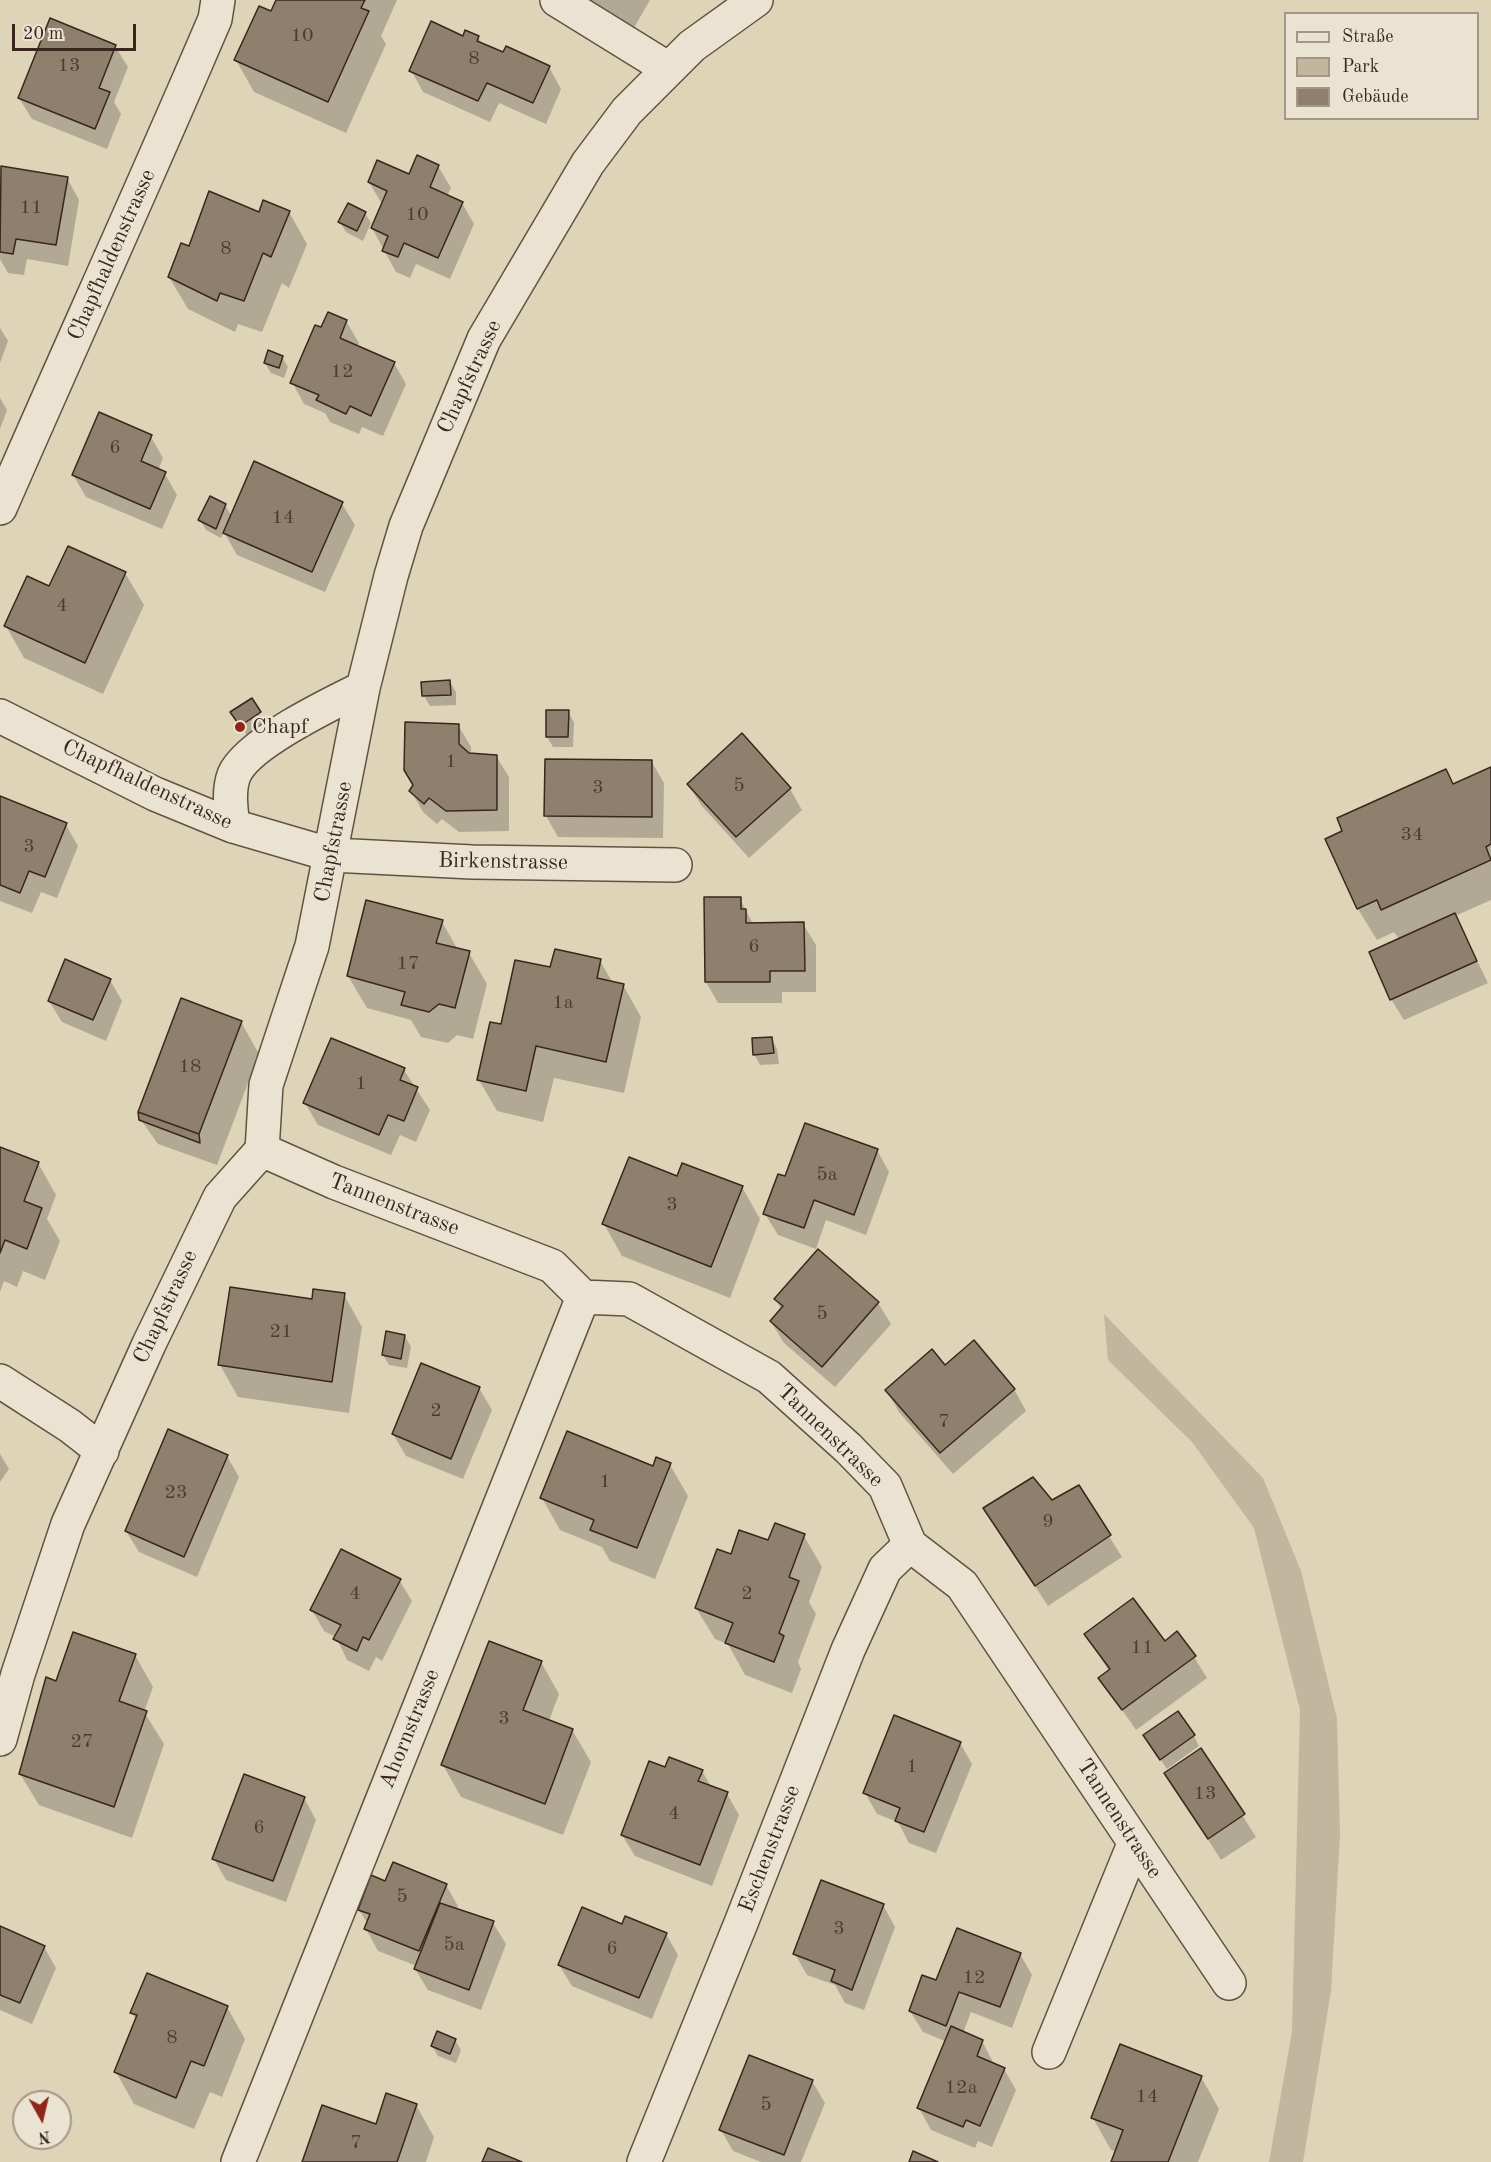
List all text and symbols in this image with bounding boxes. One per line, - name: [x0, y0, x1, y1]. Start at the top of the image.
- scale bar: [15, 12, 140, 50]
- legend: [1284, 12, 1479, 120]
- house number: 10: [290, 24, 314, 48]
- text: 20 m: [23, 25, 63, 43]
- text: Straße: [1342, 28, 1393, 46]
- house number: 8: [468, 47, 480, 71]
- house number: 13: [57, 54, 81, 78]
- text: Park: [1342, 58, 1379, 76]
- text: Gebäude: [1342, 88, 1409, 106]
- street label: Chapfhaldenstrasse: [62, 165, 162, 345]
- house number: 11: [19, 196, 43, 220]
- house number: 10: [405, 203, 429, 227]
- house number: 8: [220, 237, 232, 261]
- street label: Chapfstrasse: [432, 316, 508, 438]
- house number: 12: [330, 360, 354, 384]
- house number: 6: [109, 436, 121, 460]
- house number: 14: [271, 506, 295, 530]
- house number: 4: [56, 594, 68, 618]
- place label: Chapf: [252, 714, 308, 740]
- marker: Chapf: [233, 720, 247, 734]
- street label: Chapfhaldenstrasse: [58, 734, 236, 836]
- house number: 1: [445, 750, 457, 774]
- house number: 5: [733, 774, 745, 798]
- house number: 3: [592, 776, 604, 800]
- street label: Chapfstrasse: [309, 779, 359, 905]
- house number: 34: [1400, 823, 1424, 847]
- house number: 3: [23, 835, 35, 859]
- street label: Birkenstrasse: [438, 848, 568, 876]
- house number: 6: [748, 935, 760, 959]
- house number: 17: [396, 952, 420, 976]
- house number: 1a: [552, 991, 574, 1015]
- house number: 18: [178, 1055, 202, 1079]
- house number: 1: [355, 1072, 367, 1096]
- house number: 5a: [816, 1163, 838, 1187]
- street label: Tannenstrasse: [325, 1168, 463, 1242]
- house number: 3: [666, 1193, 678, 1217]
- street label: Chapfstrasse: [128, 1246, 204, 1368]
- house number: 5: [816, 1302, 828, 1326]
- house number: 21: [269, 1320, 293, 1344]
- street label: Tannenstrasse: [771, 1379, 889, 1493]
- house number: 2: [430, 1399, 442, 1423]
- house number: 7: [938, 1410, 950, 1434]
- house number: 1: [599, 1470, 611, 1494]
- house number: 23: [164, 1481, 188, 1505]
- house number: 9: [1042, 1510, 1054, 1534]
- house number: 4: [349, 1582, 361, 1606]
- house number: 2: [741, 1582, 753, 1606]
- house number: 11: [1130, 1636, 1154, 1660]
- street label: Ahornstrasse: [374, 1665, 446, 1793]
- house number: 3: [498, 1707, 510, 1731]
- house number: 27: [70, 1730, 94, 1754]
- street label: Tannenstrasse: [1070, 1754, 1168, 1884]
- house number: 1: [906, 1755, 918, 1779]
- street label: Eschenstrasse: [734, 1781, 806, 1917]
- house number: 13: [1193, 1782, 1217, 1806]
- house number: 4: [668, 1802, 680, 1826]
- house number: 6: [253, 1816, 265, 1840]
- house number: 5: [396, 1885, 408, 1909]
- house number: 3: [833, 1917, 845, 1941]
- house number: 5a: [443, 1933, 465, 1957]
- house number: 6: [606, 1937, 618, 1961]
- house number: 12: [962, 1966, 986, 1990]
- house number: 8: [166, 2026, 178, 2050]
- house number: 12a: [944, 2076, 978, 2100]
- house number: 14: [1135, 2085, 1159, 2109]
- north arrow: [12, 2090, 72, 2150]
- house number: 5: [760, 2093, 772, 2117]
- text: N: [37, 2127, 51, 2145]
- house number: 7: [350, 2131, 362, 2155]

